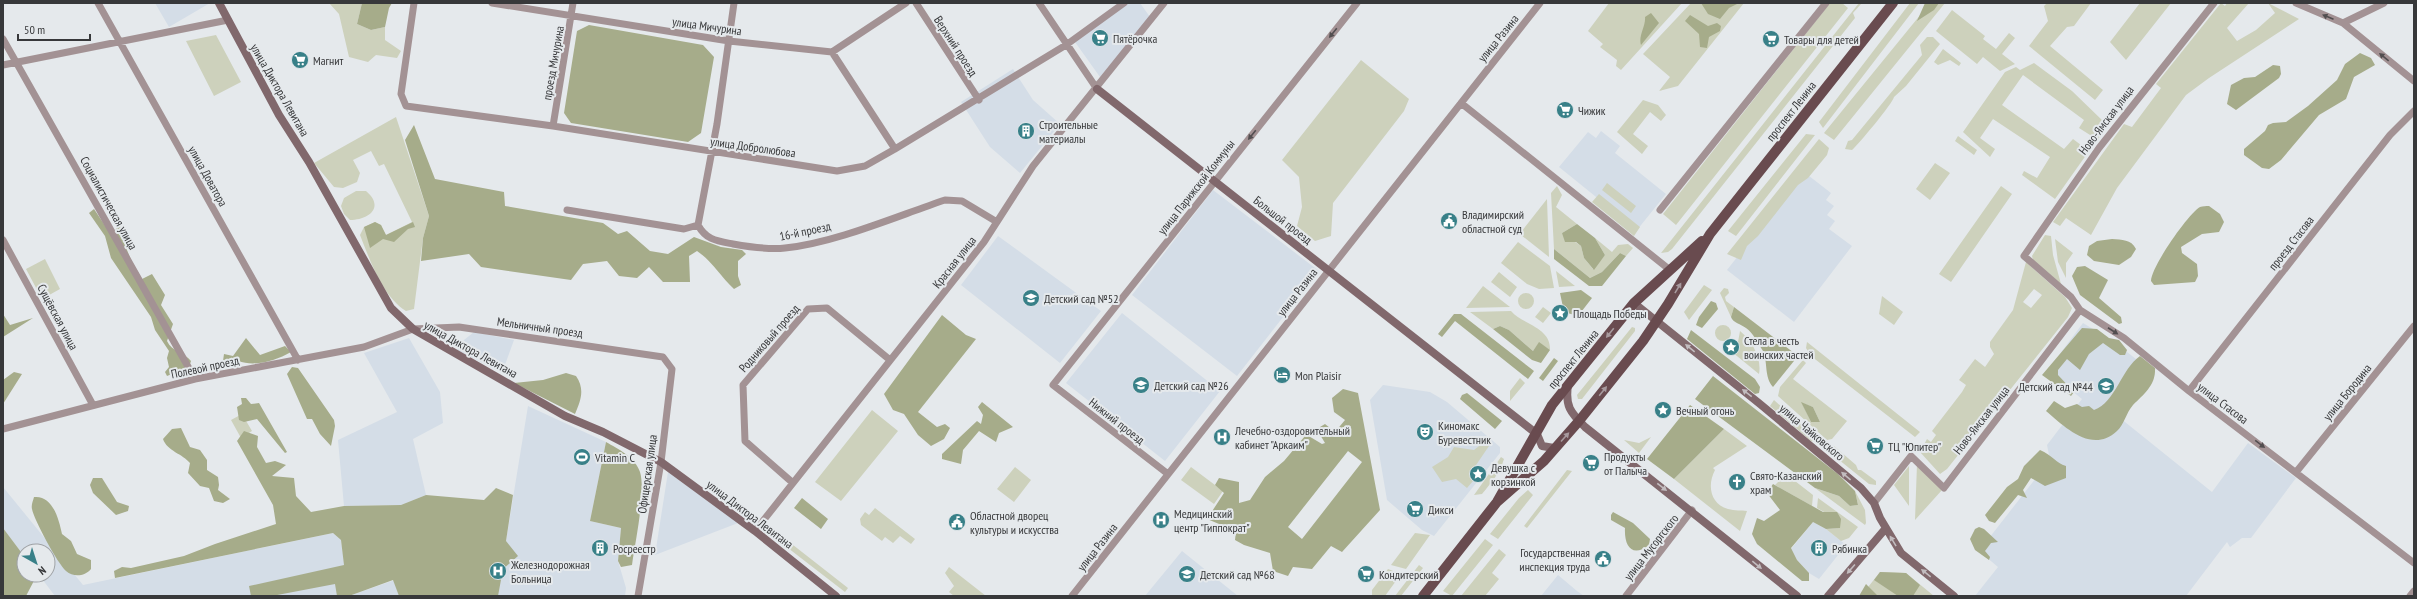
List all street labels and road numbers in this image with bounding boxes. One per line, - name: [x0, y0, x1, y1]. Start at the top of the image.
- street label: улица Разина: [1474, 11, 1522, 65]
- street label: Верхний проезд: [931, 13, 981, 80]
- street label: улица Мичурина: [671, 14, 743, 38]
- street label: проезд Мичурина: [539, 24, 567, 101]
- street label: улица Диктора Левитана: [247, 41, 313, 139]
- street label: проспект Ленина: [1763, 78, 1819, 144]
- street label: Ново-Ямская улица: [2075, 82, 2137, 157]
- street label: улица Добролюбова: [709, 134, 797, 160]
- street label: улица Парижской Коммуны: [1154, 137, 1238, 237]
- street label: улица Доватора: [185, 143, 231, 209]
- street label: Социалистическая улица: [77, 154, 141, 252]
- street label: Большой проезд: [1251, 193, 1316, 248]
- street label: проезд Стасова: [2265, 213, 2317, 273]
- street label: 16-й проезд: [778, 218, 833, 244]
- street label: Красная улица: [929, 233, 979, 291]
- street label: улица Разина: [1274, 265, 1320, 319]
- street label: Сущёвская улица: [34, 281, 82, 353]
- street label: Родниковый проезд: [736, 301, 803, 375]
- street label: Мельничный проезд: [496, 314, 585, 341]
- street label: улица Диктора Левитана: [422, 317, 521, 381]
- street label: проспект Ленина: [1544, 326, 1602, 392]
- street label: Полевой проезд: [170, 352, 241, 382]
- street label: улица Бородина: [2320, 360, 2375, 423]
- street label: улица Стасова: [2195, 379, 2251, 427]
- street label: Ново-Ямская улица: [1950, 383, 2012, 457]
- street label: Нижний проезд: [1086, 395, 1148, 448]
- street label: улица Чайковского: [1776, 400, 1848, 464]
- street label: Офицерская улица: [634, 433, 660, 514]
- street label: улица Диктора Левитана: [704, 477, 796, 552]
- street label: улица Мусоргского: [1621, 511, 1681, 583]
- street label: улица Разина: [1074, 520, 1120, 574]

